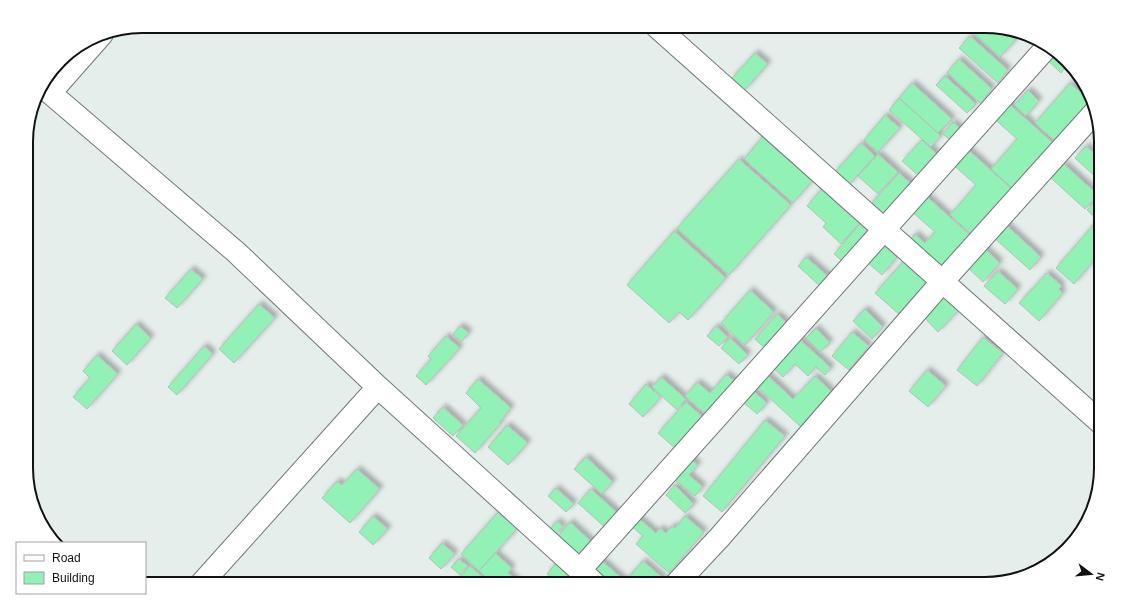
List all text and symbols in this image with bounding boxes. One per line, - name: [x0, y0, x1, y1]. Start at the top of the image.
- legend: [16, 542, 146, 594]
- text: Road: [52, 551, 81, 565]
- north arrow: [1071, 554, 1111, 594]
- text: Building: [52, 571, 95, 585]
- text: N: [1094, 571, 1107, 582]

